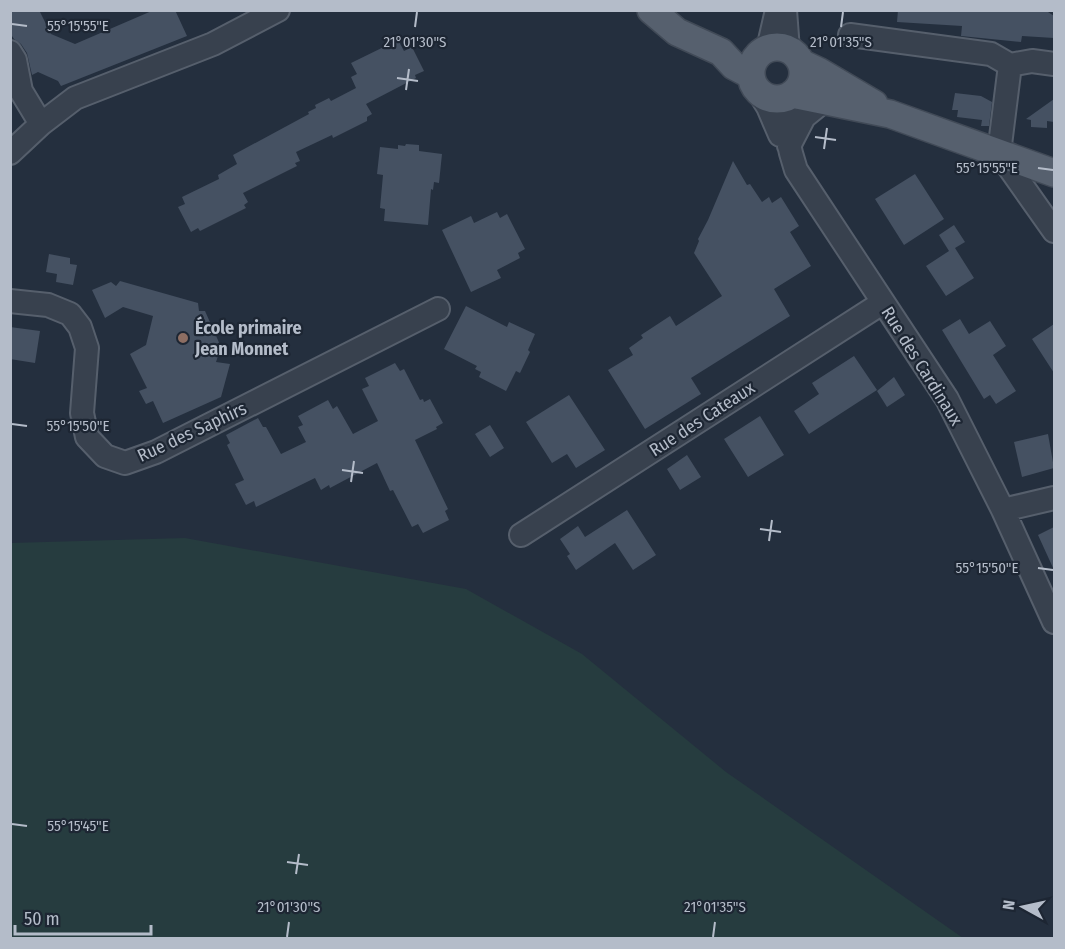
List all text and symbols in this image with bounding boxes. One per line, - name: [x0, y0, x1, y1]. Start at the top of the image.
- text: 55°15'55"E: [47, 17, 109, 35]
- text: 21°01'30"S: [383, 33, 447, 51]
- text: 21°01'35"S: [810, 33, 872, 51]
- text: 55°15'55"E: [956, 159, 1018, 177]
- street label: Rue des Cardinaux: [877, 302, 967, 430]
- place label: École primaire Jean Monnet: [194, 316, 302, 360]
- marker: École primaire Jean Monnet: [176, 331, 190, 345]
- street label: Rue des Cateaux: [645, 377, 759, 461]
- street label: Rue des Saphirs: [134, 397, 250, 467]
- text: 55°15'50"E: [46, 417, 110, 435]
- text: 55°15'50"E: [955, 559, 1019, 577]
- text: 55°15'45"E: [47, 817, 109, 835]
- north arrow: [993, 877, 1053, 937]
- scale bar: [15, 898, 152, 936]
- text: 21°01'30"S: [257, 898, 321, 916]
- text: 21°01'35"S: [684, 898, 746, 916]
- text: N: [999, 899, 1019, 911]
- text: 50 m: [24, 908, 60, 930]

